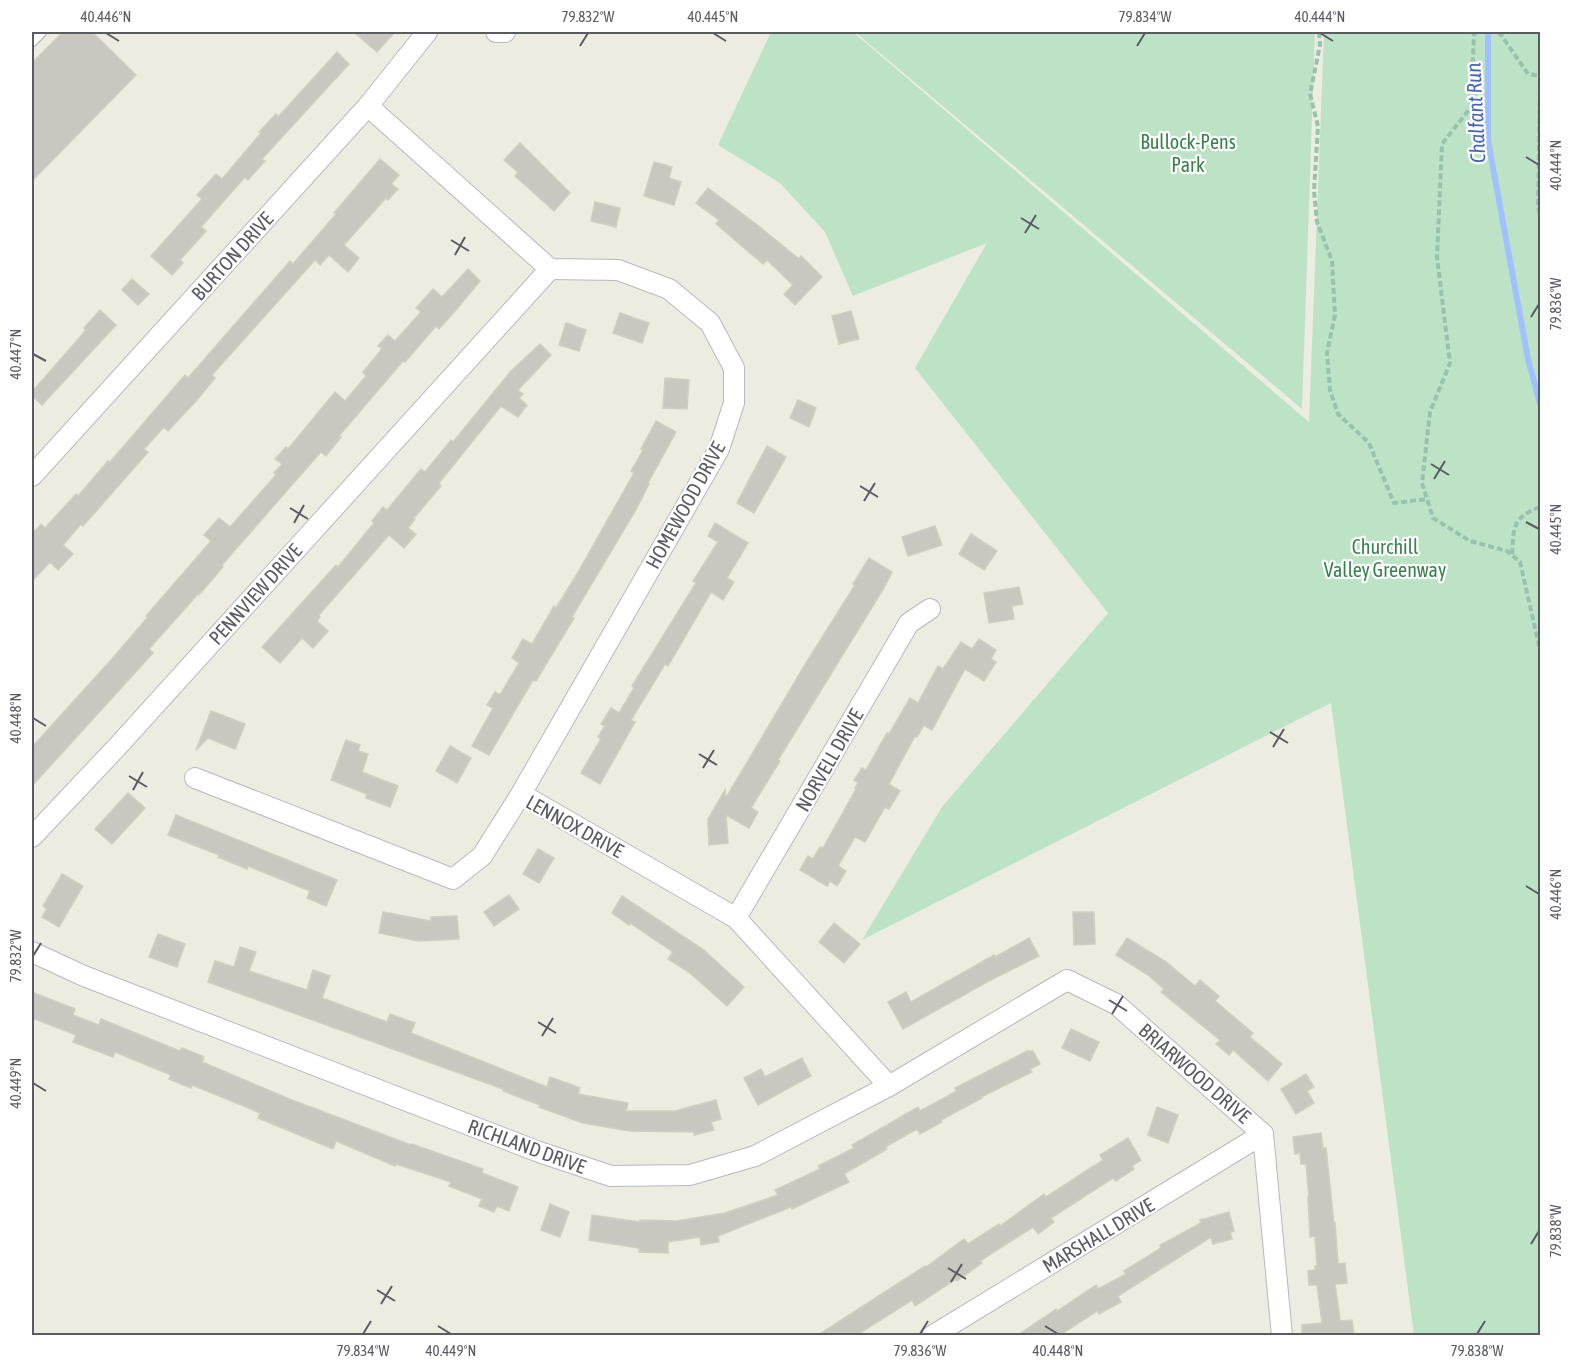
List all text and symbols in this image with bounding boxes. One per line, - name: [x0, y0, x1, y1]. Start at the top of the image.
- text: 40.446°N: [81, 8, 131, 25]
- text: 79.832°W: [562, 8, 615, 25]
- text: 40.445°N: [688, 8, 738, 25]
- text: 79.834°W: [1119, 8, 1172, 25]
- text: 40.444°N: [1295, 8, 1345, 25]
- water label: Chalfant Run: [1460, 62, 1490, 164]
- park label: Bullock-Pens Park: [1140, 130, 1236, 176]
- text: 40.444°N: [1547, 140, 1564, 190]
- street label: BURTON DRIVE: [186, 207, 278, 305]
- text: 79.836°W: [1547, 277, 1564, 330]
- text: 40.447°N: [7, 329, 24, 379]
- street label: HOMEWOOD DRIVE: [641, 437, 730, 572]
- text: 40.445°N: [1547, 504, 1564, 554]
- park label: Churchill Valley Greenway: [1324, 535, 1446, 581]
- street label: PENNVIEW DRIVE: [204, 539, 306, 649]
- text: 40.448°N: [7, 693, 24, 743]
- street label: NORVELL DRIVE: [790, 704, 868, 815]
- street label: LENNOX DRIVE: [522, 790, 628, 862]
- text: 40.446°N: [1547, 869, 1564, 919]
- text: 79.832°W: [7, 929, 24, 982]
- street label: BRIARWOOD DRIVE: [1134, 1018, 1256, 1128]
- text: 40.449°N: [7, 1058, 24, 1108]
- street label: RICHLAND DRIVE: [465, 1114, 589, 1178]
- street label: MARSHALL DRIVE: [1038, 1192, 1158, 1277]
- text: 79.838°W: [1547, 1204, 1564, 1257]
- text: 79.834°W: [337, 1342, 390, 1359]
- text: 40.449°N: [426, 1342, 476, 1359]
- text: 79.836°W: [894, 1342, 947, 1359]
- text: 40.448°N: [1033, 1342, 1083, 1359]
- text: 79.838°W: [1451, 1342, 1504, 1359]

